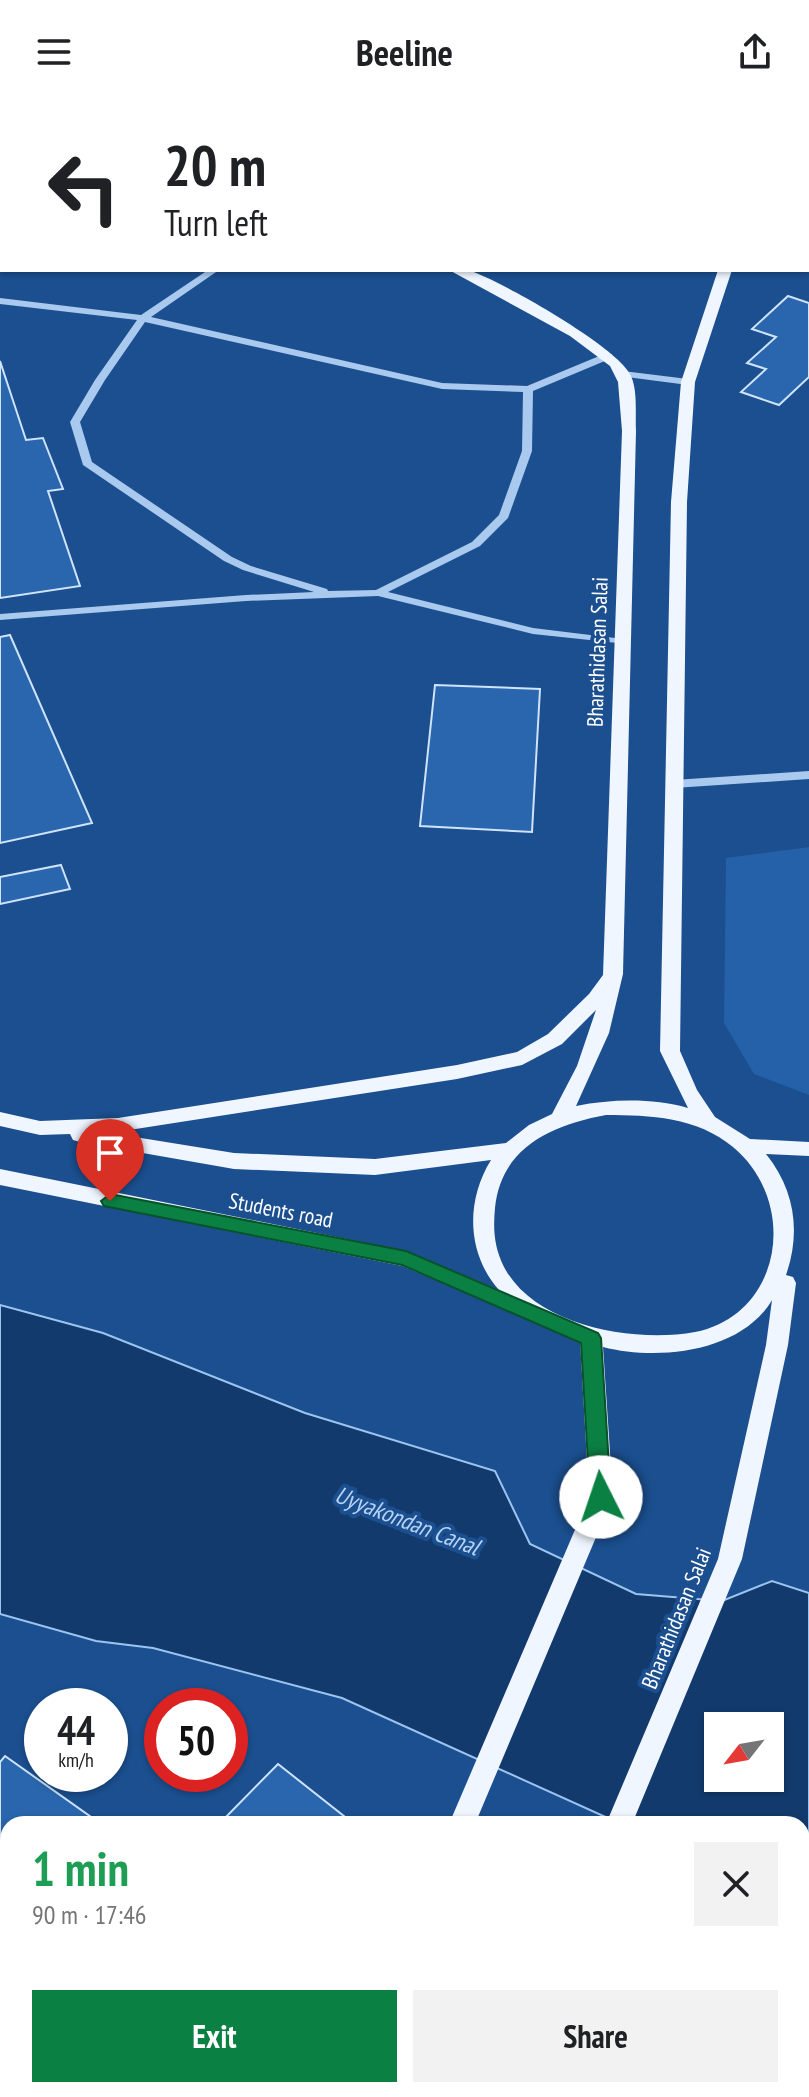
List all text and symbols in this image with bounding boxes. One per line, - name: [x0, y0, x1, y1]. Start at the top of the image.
- text: Beeline: [356, 29, 453, 76]
- icon: menu: [32, 30, 76, 74]
- icon: share: [733, 30, 777, 74]
- text: 20 m: [164, 129, 266, 201]
- icon: left: [32, 136, 136, 240]
- text: Turn left: [164, 199, 268, 246]
- street label: Bharathidasan Salai: [580, 577, 614, 727]
- pin: [76, 1119, 144, 1201]
- icon: arrive: [88, 1131, 132, 1175]
- street label: Students road: [227, 1186, 335, 1234]
- position arrow: [559, 1455, 643, 1539]
- water label: Uyyakondan Canal: [331, 1479, 486, 1563]
- street label: Bharathidasan Salai: [635, 1543, 717, 1693]
- speed limit sign: 50: [144, 1688, 248, 1792]
- text: 44: [57, 1704, 95, 1756]
- north arrow: [704, 1712, 784, 1792]
- map controls: [704, 1712, 784, 1792]
- text: km/h: [58, 1747, 94, 1773]
- text: 1 min: [32, 1837, 129, 1899]
- button: close: [694, 1842, 778, 1926]
- text: 90 m · 17:46: [32, 1898, 147, 1931]
- button: Exit: [32, 1990, 397, 2082]
- button: Share: [413, 1990, 778, 2082]

